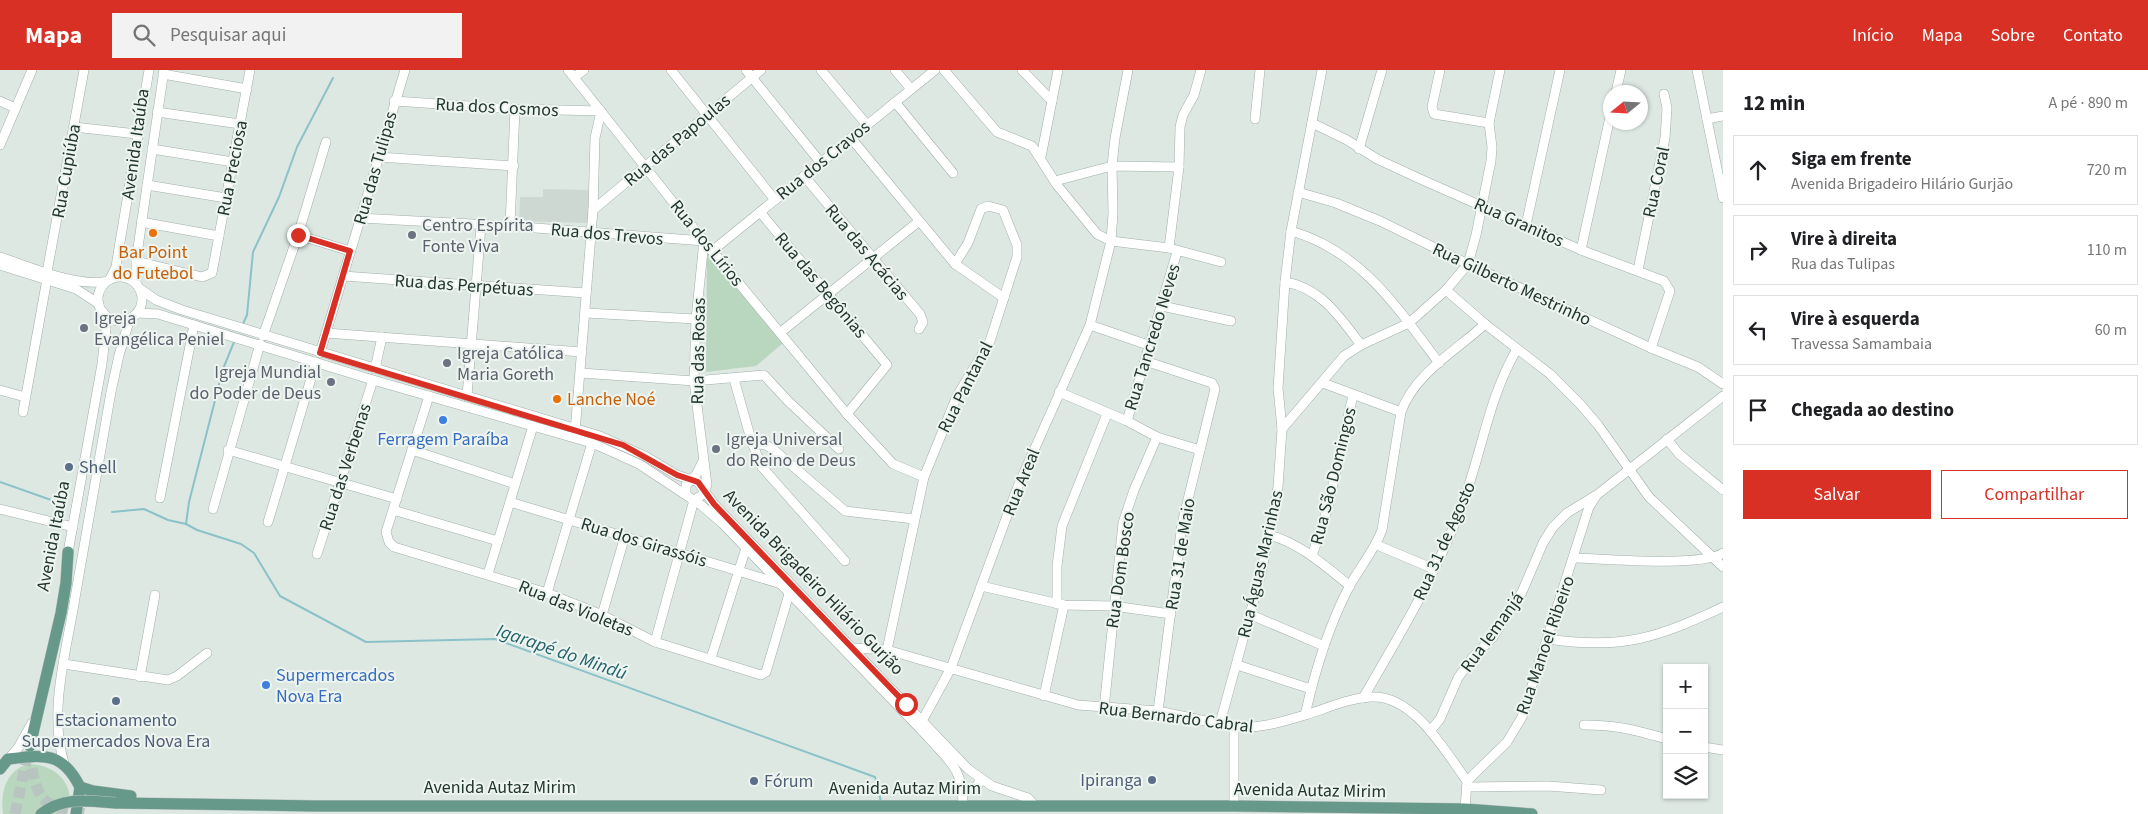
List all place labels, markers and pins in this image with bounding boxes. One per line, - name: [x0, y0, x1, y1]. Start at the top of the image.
- place label: Centro Espírita Fonte Viva: [422, 213, 533, 259]
- marker: Bar Point do Futebol: [147, 227, 159, 239]
- marker: Centro Espírita Fonte Viva: [406, 229, 418, 241]
- place label: Bar Point do Futebol: [113, 240, 193, 286]
- place label: Igreja Evangélica Peniel: [94, 306, 224, 352]
- marker: Igreja Evangélica Peniel: [78, 322, 90, 334]
- place label: Igreja Católica Maria Goreth: [457, 341, 564, 387]
- marker: Igreja Católica Maria Goreth: [441, 357, 453, 369]
- place label: Igreja Mundial do Poder de Deus: [190, 360, 321, 406]
- marker: Igreja Mundial do Poder de Deus: [325, 376, 337, 388]
- place label: Lanche Noé: [567, 387, 656, 412]
- marker: Lanche Noé: [551, 393, 563, 405]
- marker: Ferragem Paraíba: [437, 414, 449, 426]
- place label: Ferragem Paraíba: [377, 427, 509, 452]
- place label: Igreja Universal do Reino de Deus: [726, 427, 856, 473]
- marker: Igreja Universal do Reino de Deus: [710, 443, 722, 455]
- place label: Shell: [79, 455, 117, 480]
- marker: Shell: [63, 461, 75, 473]
- place label: Supermercados Nova Era: [276, 663, 395, 709]
- marker: Supermercados Nova Era: [260, 679, 272, 691]
- marker: Estacionamento Supermercados Nova Era: [110, 695, 122, 707]
- place label: Estacionamento Supermercados Nova Era: [22, 708, 210, 754]
- place label: Ipiranga: [1080, 768, 1142, 793]
- place label: Fórum: [764, 769, 813, 794]
- marker: Ipiranga: [1146, 774, 1158, 786]
- marker: Fórum: [748, 775, 760, 787]

